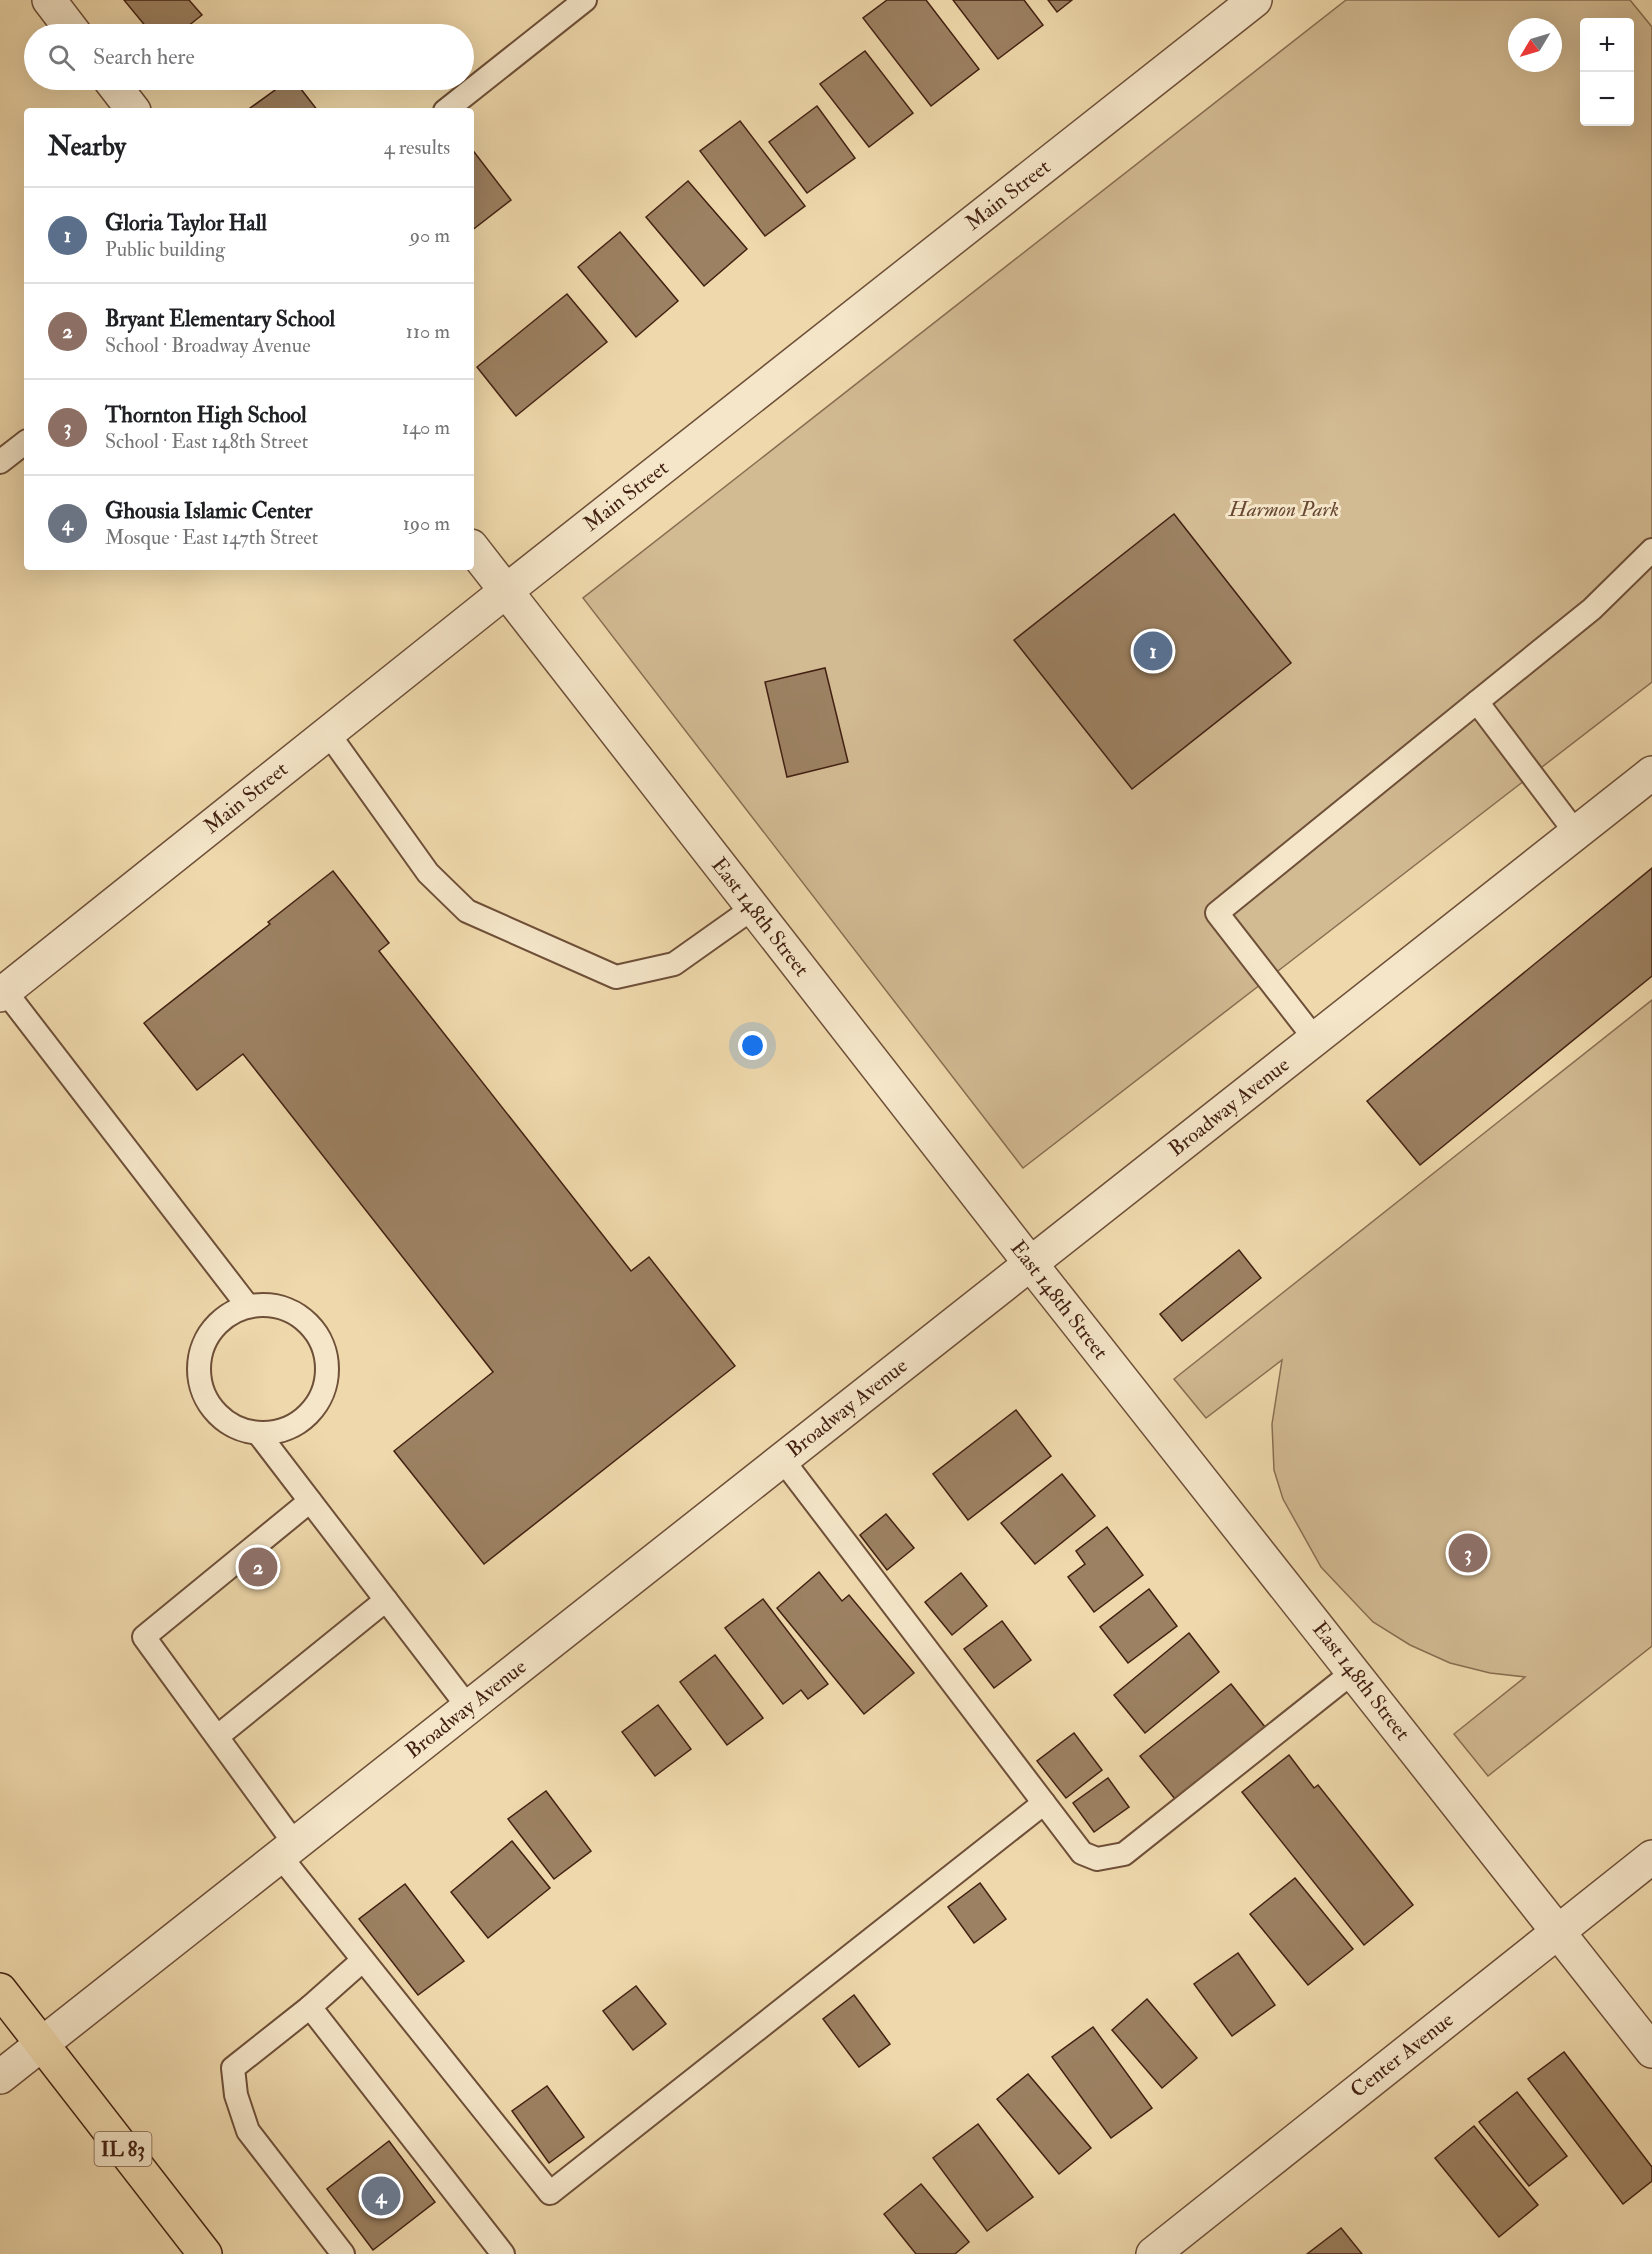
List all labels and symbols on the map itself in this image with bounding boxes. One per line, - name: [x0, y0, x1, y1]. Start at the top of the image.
- north arrow: [1508, 18, 1562, 72]
- street label: Main Street: [960, 153, 1056, 237]
- street label: Main Street: [578, 454, 674, 538]
- park label: Harmon Park: [1228, 496, 1339, 523]
- pin: 1: [1134, 628, 1172, 674]
- street label: Main Street: [199, 756, 294, 840]
- street label: East 148th Street: [705, 852, 815, 982]
- your location: [738, 1031, 767, 1060]
- street label: Broadway Avenue: [1163, 1051, 1295, 1163]
- street label: East 148th Street: [1004, 1235, 1114, 1365]
- street label: Broadway Avenue: [781, 1352, 913, 1464]
- pin: 3: [1448, 1530, 1488, 1576]
- pin: 2: [238, 1544, 278, 1590]
- street label: East 148th Street: [1306, 1616, 1416, 1746]
- street label: Broadway Avenue: [400, 1653, 532, 1765]
- street label: Center Avenue: [1345, 2006, 1459, 2104]
- road number: IL 83: [94, 2132, 152, 2166]
- pin: 4: [362, 2174, 400, 2218]

